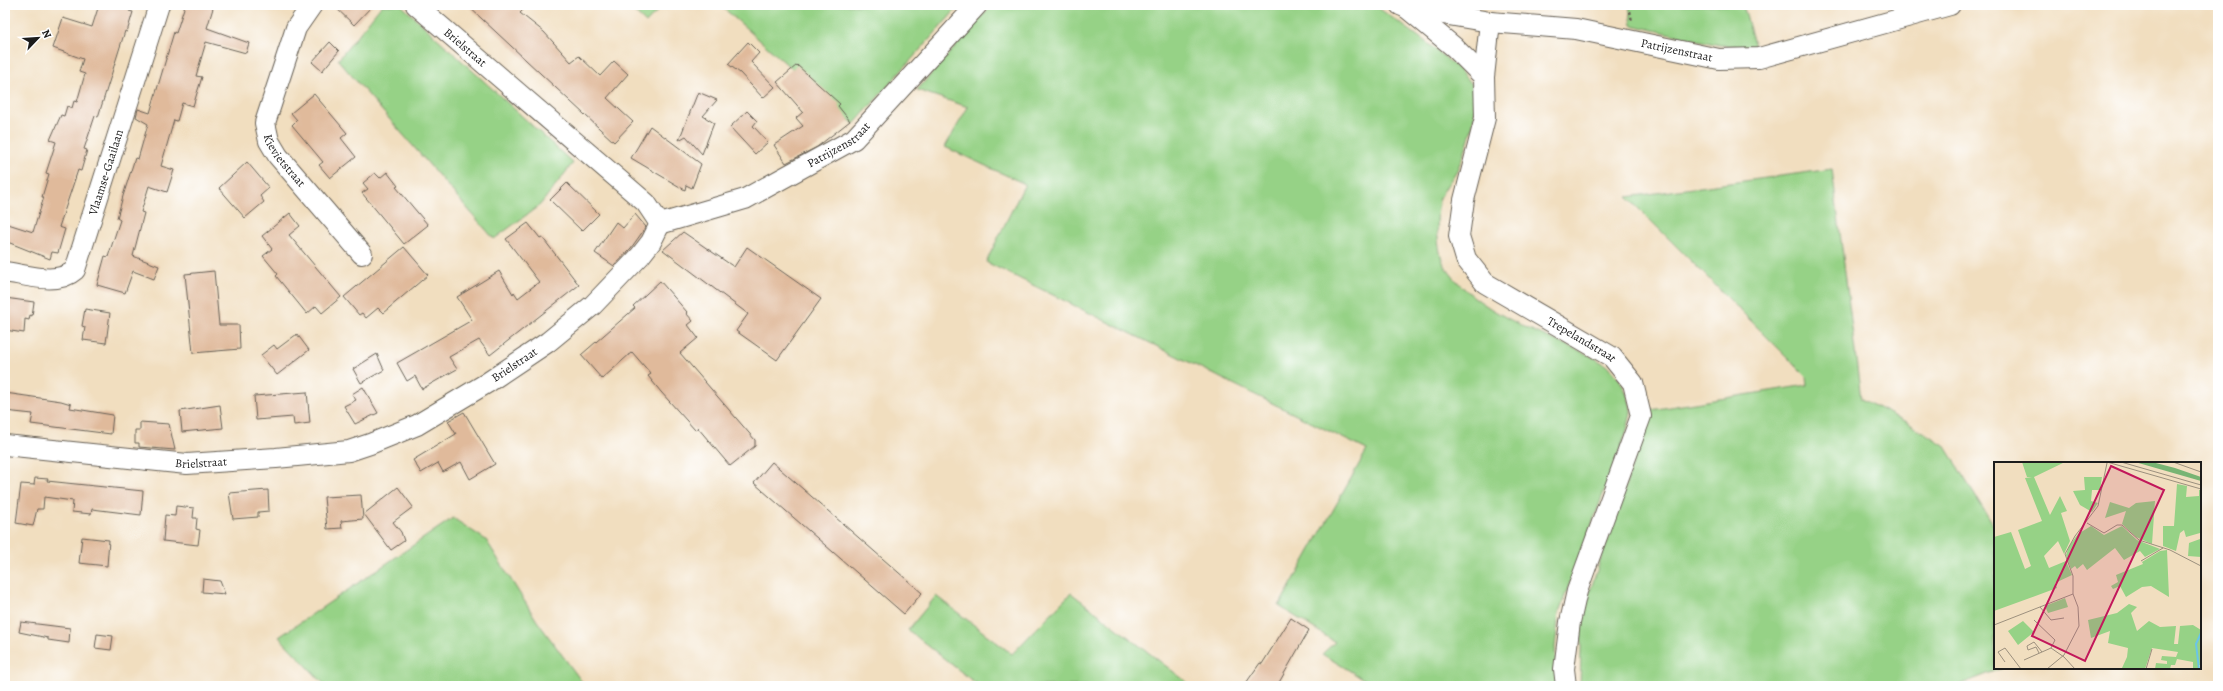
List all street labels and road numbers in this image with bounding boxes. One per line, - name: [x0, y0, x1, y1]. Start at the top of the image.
- street label: Brielstraat: [440, 24, 490, 70]
- street label: Patrijzenstraat: [1639, 35, 1714, 65]
- street label: Patrijzenstraat: [804, 119, 874, 171]
- street label: Vlaamse-Gaailaan: [85, 127, 127, 218]
- street label: Kievietstraat: [260, 133, 309, 190]
- street label: Trepelandstraat: [1544, 313, 1621, 365]
- street label: Brielstraat: [488, 343, 540, 386]
- street label: Brielstraat: [174, 453, 227, 472]

